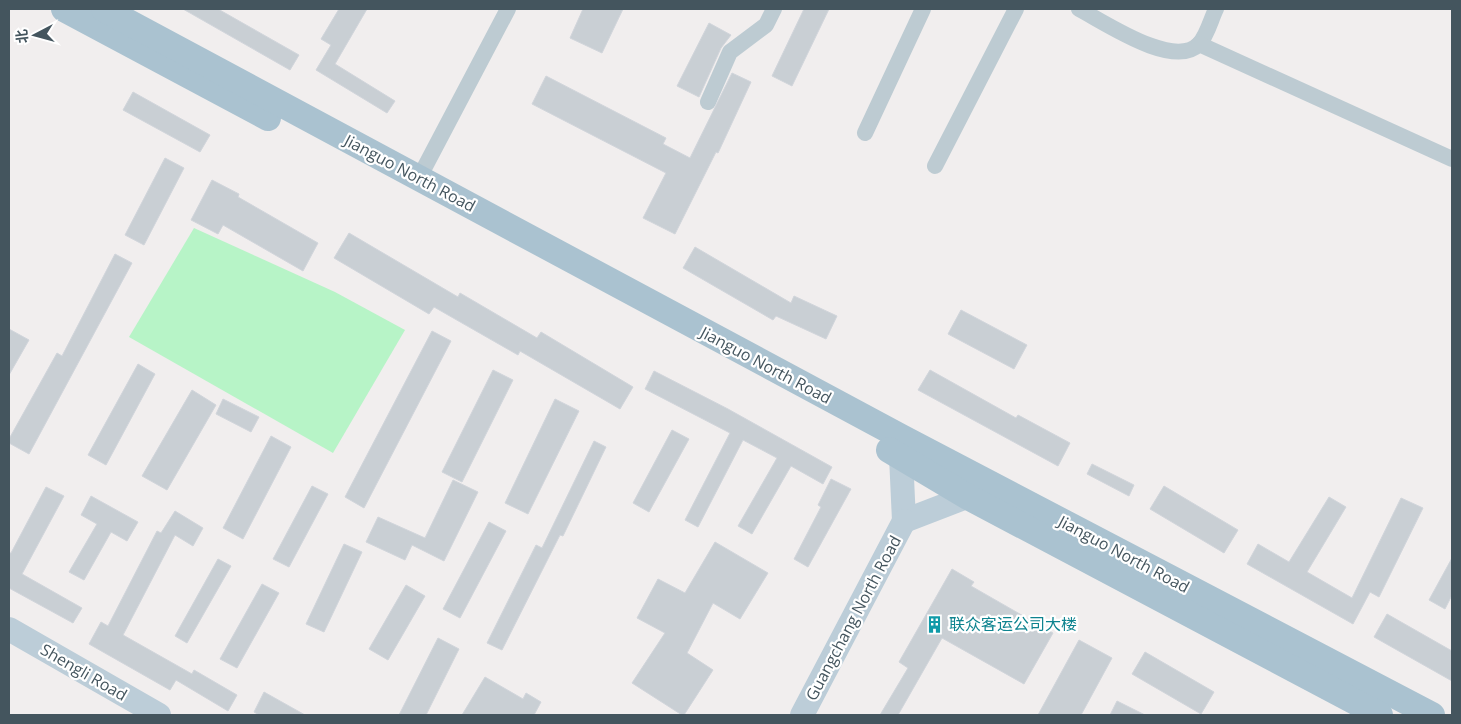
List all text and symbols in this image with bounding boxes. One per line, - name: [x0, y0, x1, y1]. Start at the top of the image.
- north arrow: [10, 10, 60, 60]
- text: 北: [11, 28, 32, 44]
- street label: Jianguo North Road: [339, 128, 479, 217]
- street label: Jianguo North Road: [695, 320, 835, 409]
- street label: Jianguo North Road: [1053, 509, 1193, 598]
- street label: Guangchang North Road: [800, 532, 906, 704]
- place label: 联众客运公司大楼: [949, 613, 1077, 635]
- building icon: 联众客运公司大楼: [925, 614, 945, 634]
- street label: Shengli Road: [37, 638, 131, 706]

